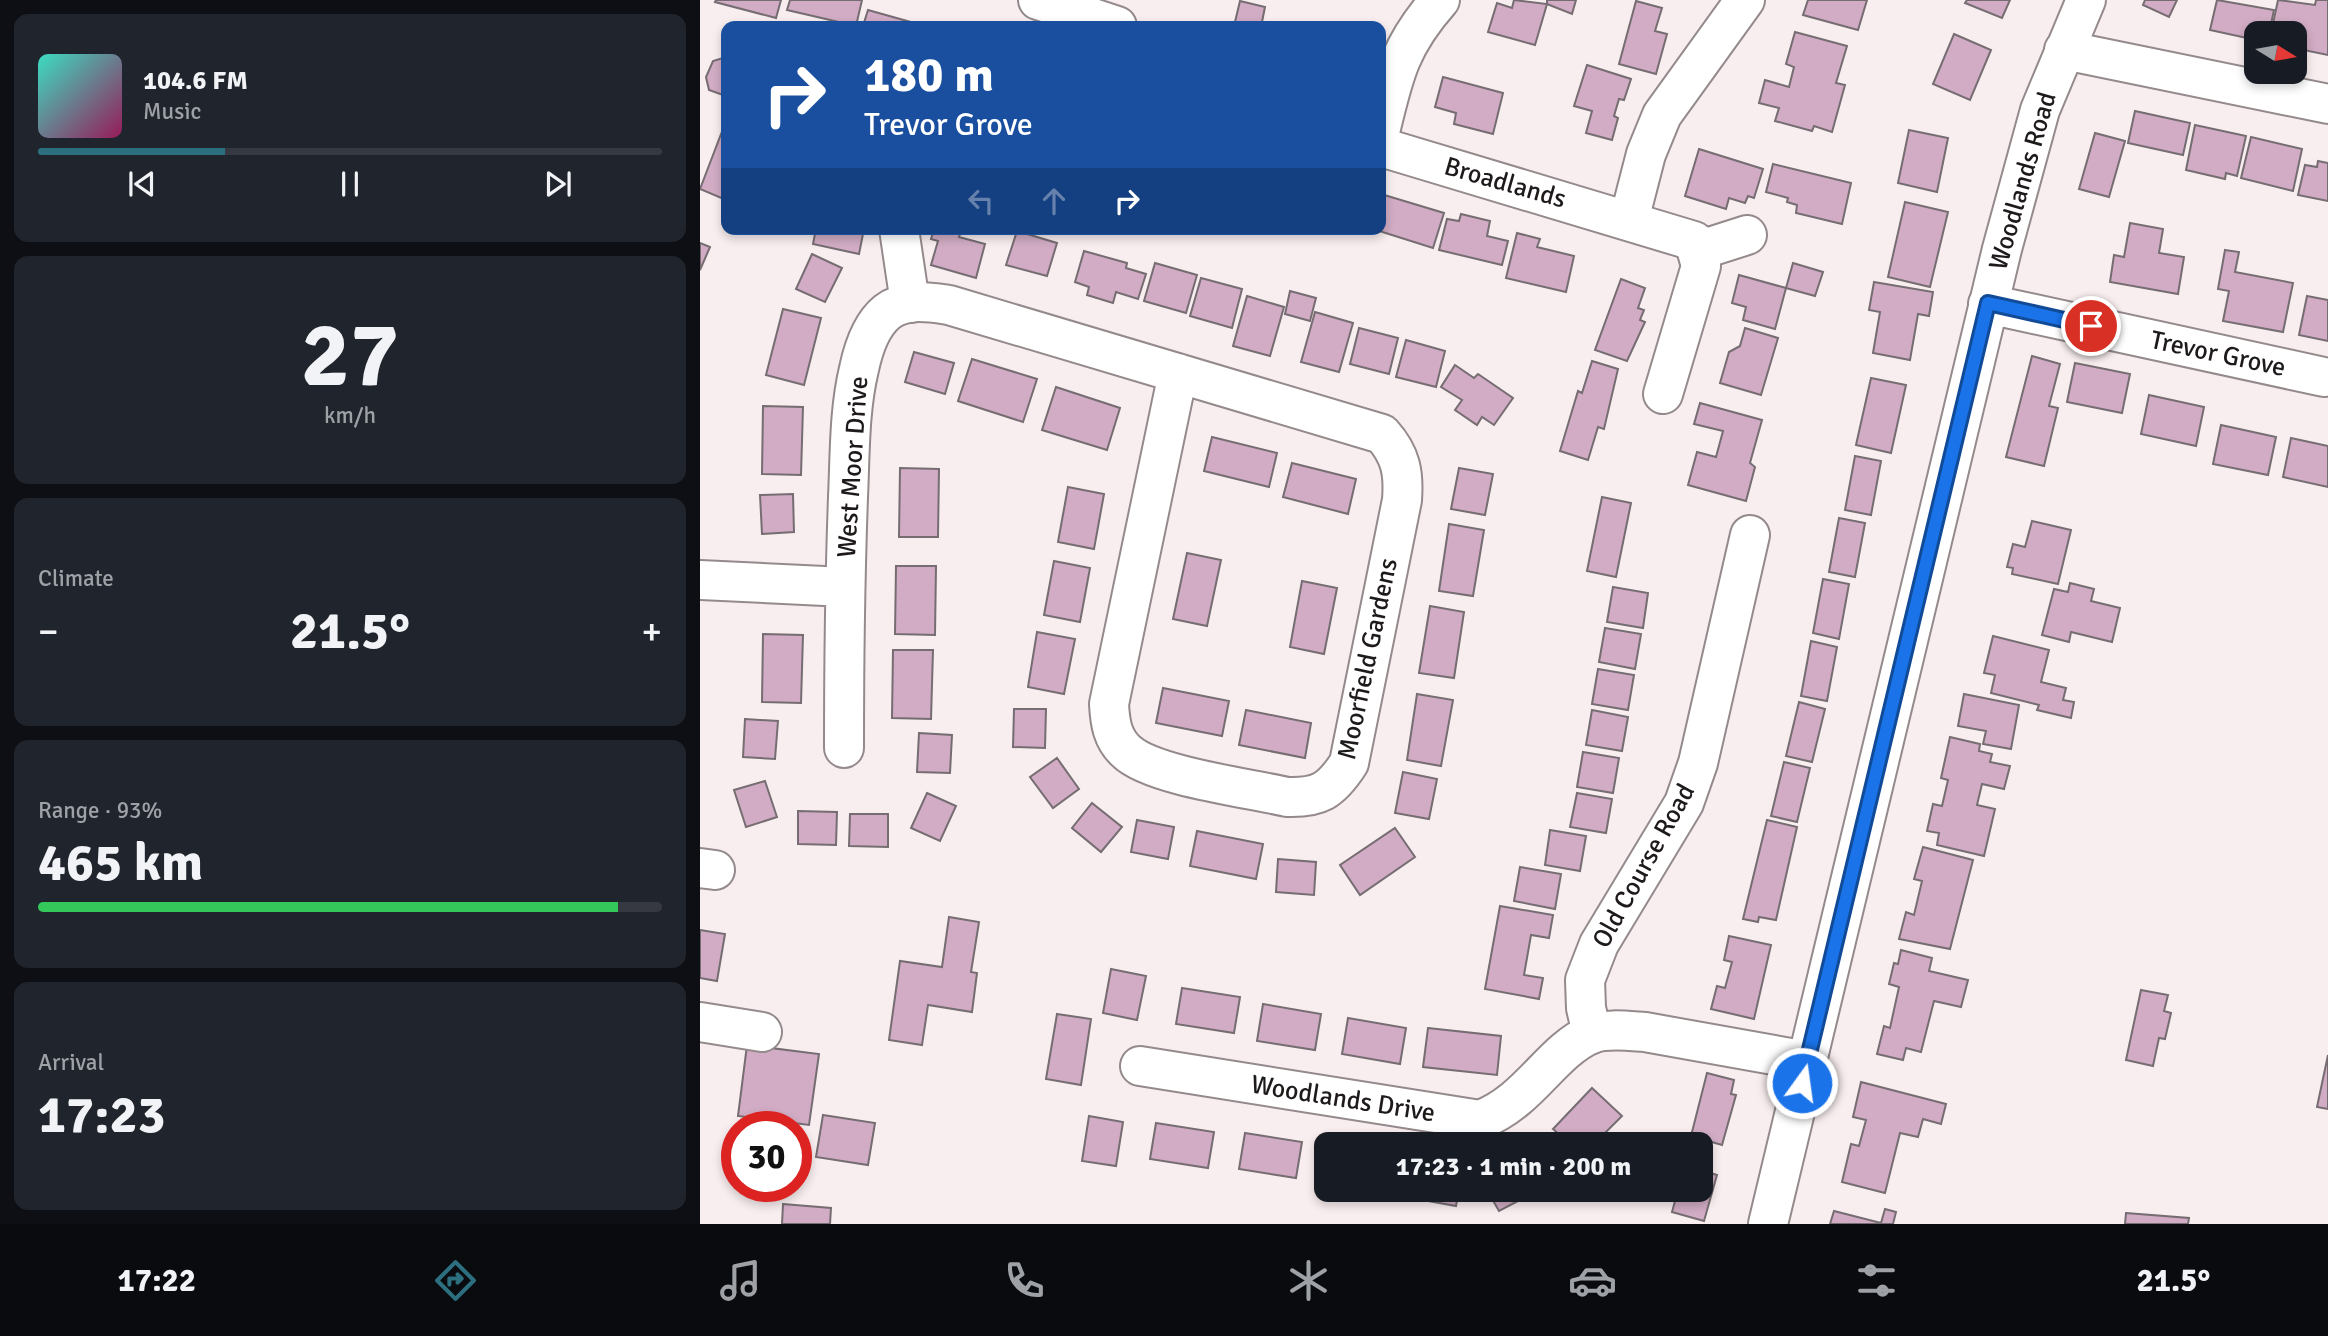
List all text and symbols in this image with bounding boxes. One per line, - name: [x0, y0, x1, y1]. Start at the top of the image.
- north arrow: [2244, 21, 2306, 84]
- map controls: [2244, 21, 2307, 84]
- text: 180 m: [864, 45, 994, 105]
- icon: right: [749, 49, 840, 140]
- text: 104.6 FM: [143, 65, 248, 97]
- street label: Woodlands Road: [1982, 88, 2064, 274]
- text: Music: [143, 97, 201, 126]
- text: Trevor Grove: [864, 105, 1033, 144]
- street label: Broadlands: [1441, 150, 1569, 216]
- icon: previous: [123, 165, 161, 203]
- icon: pause: [331, 165, 369, 203]
- icon: next: [539, 165, 577, 203]
- icon: left: [962, 182, 1000, 220]
- icon: ahead: [1035, 182, 1073, 220]
- icon: right: [1108, 182, 1146, 220]
- pin: [2061, 296, 2121, 356]
- text: 27: [301, 299, 399, 412]
- icon: arrive: [2072, 307, 2110, 345]
- street label: Trevor Grove: [2148, 324, 2288, 384]
- street label: West Moor Drive: [831, 375, 875, 559]
- text: km/h: [324, 401, 376, 430]
- street label: Moorfield Gardens: [1331, 555, 1405, 763]
- text: Climate: [38, 564, 114, 593]
- text: 21.5°: [290, 599, 410, 663]
- text: −: [38, 608, 59, 655]
- text: +: [641, 608, 662, 655]
- street label: Old Course Road: [1586, 778, 1702, 954]
- text: Range · 93%: [38, 796, 162, 825]
- text: 465 km: [38, 831, 203, 895]
- position arrow: [1765, 1046, 1839, 1120]
- text: Arrival: [38, 1048, 104, 1077]
- street label: Woodlands Drive: [1249, 1069, 1437, 1129]
- text: 17:23: [38, 1083, 166, 1147]
- speed limit sign: 30: [721, 1111, 812, 1202]
- text: 17:23 · 1 min · 200 m: [1396, 1151, 1631, 1183]
- icon: directions: [431, 1256, 480, 1305]
- icon: music: [716, 1256, 765, 1305]
- icon: phone: [1000, 1256, 1049, 1305]
- icon: climate: [1284, 1256, 1333, 1305]
- icon: car: [1568, 1256, 1617, 1305]
- icon: filters: [1852, 1256, 1901, 1305]
- text: 17:22: [118, 1261, 196, 1300]
- text: 21.5°: [2137, 1261, 2210, 1300]

